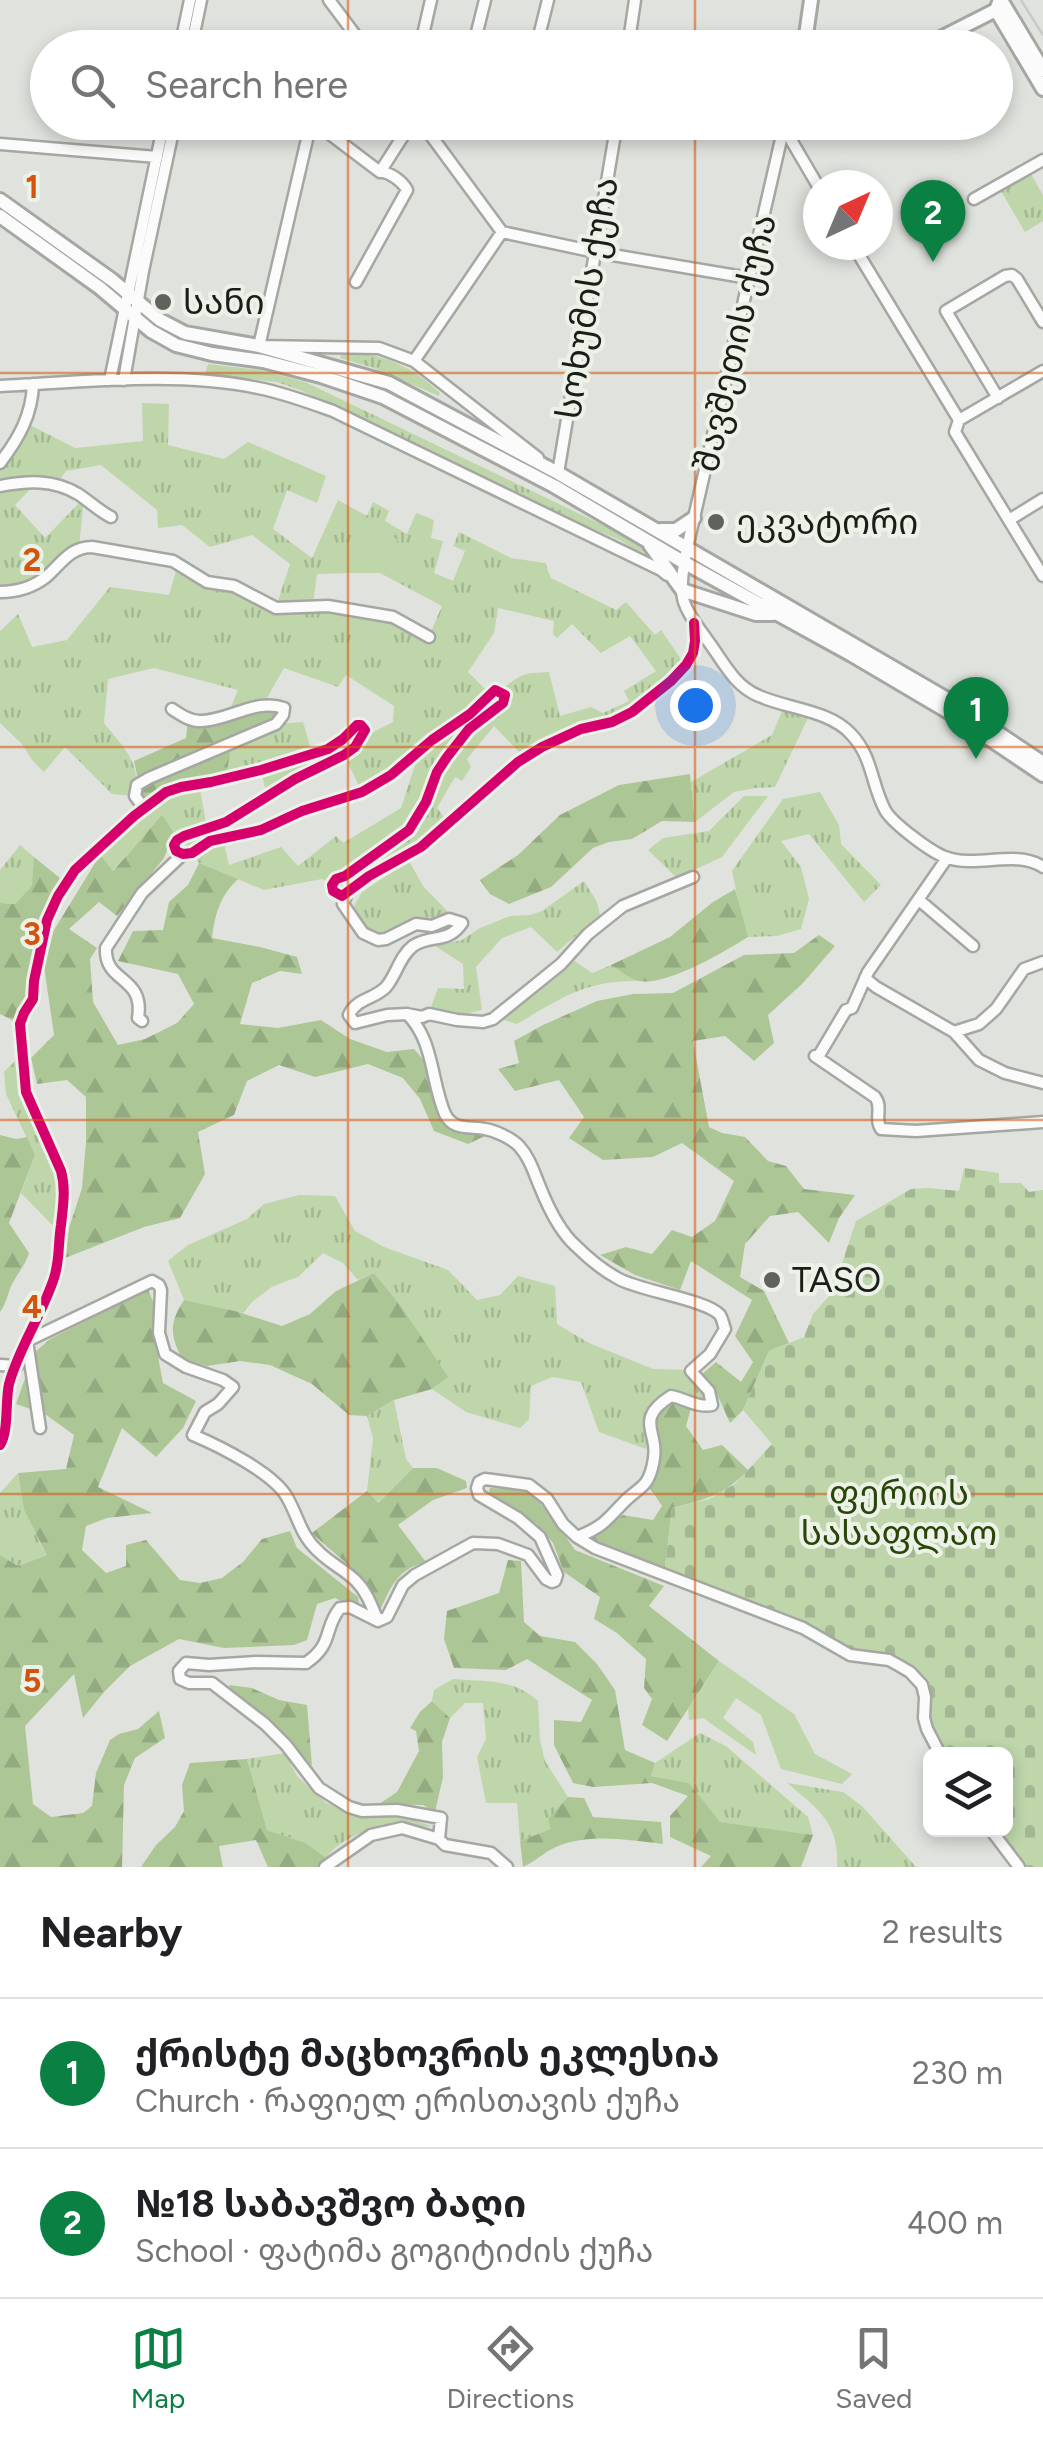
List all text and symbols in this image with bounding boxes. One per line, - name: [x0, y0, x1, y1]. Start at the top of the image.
- search box: [30, 30, 1013, 140]
- icon: search: [65, 58, 120, 113]
- text: Search here: [145, 62, 348, 108]
- text: 1: [25, 168, 39, 206]
- north arrow: [803, 170, 893, 260]
- street label: სოხუმის ქუჩა: [547, 174, 627, 422]
- pin: 2: [900, 180, 966, 262]
- street label: შავშეთის ქუჩა: [685, 210, 785, 476]
- place label: სანი: [183, 281, 265, 323]
- marker: სანი: [152, 291, 174, 313]
- place label: ეკვატორი: [736, 501, 918, 543]
- marker: ეკვატორი: [705, 511, 727, 533]
- text: 2: [23, 541, 41, 579]
- pin: 1: [944, 676, 1008, 759]
- your location: [670, 680, 721, 731]
- text: 3: [23, 915, 41, 953]
- place label: TASO: [792, 1259, 881, 1301]
- marker: TASO: [761, 1269, 783, 1291]
- text: 4: [22, 1288, 42, 1326]
- park label: ფერიის სასაფლაო: [801, 1472, 997, 1554]
- text: 5: [23, 1662, 41, 1700]
- map controls: [923, 1747, 1013, 1837]
- button: layers: [923, 1747, 1013, 1837]
- text: Nearby: [40, 1907, 182, 1958]
- text: 2 results: [882, 1913, 1003, 1951]
- text: ქრისტე მაცხოვრის ეკლესია: [135, 2031, 719, 2077]
- text: 1: [66, 2054, 79, 2092]
- text: 230 m: [912, 2054, 1003, 2092]
- text: Church · რაფიელ ერისთავის ქუჩა: [135, 2082, 680, 2120]
- text: №18 საბავშვო ბაღი: [135, 2181, 526, 2227]
- text: 2: [63, 2204, 82, 2242]
- text: 400 m: [907, 2204, 1003, 2242]
- text: School · ფატიმა გოგიტიძის ქუჩა: [135, 2232, 653, 2270]
- tab: Map: [131, 2321, 186, 2415]
- tab: Directions: [447, 2321, 574, 2415]
- tab: Saved: [835, 2321, 912, 2415]

